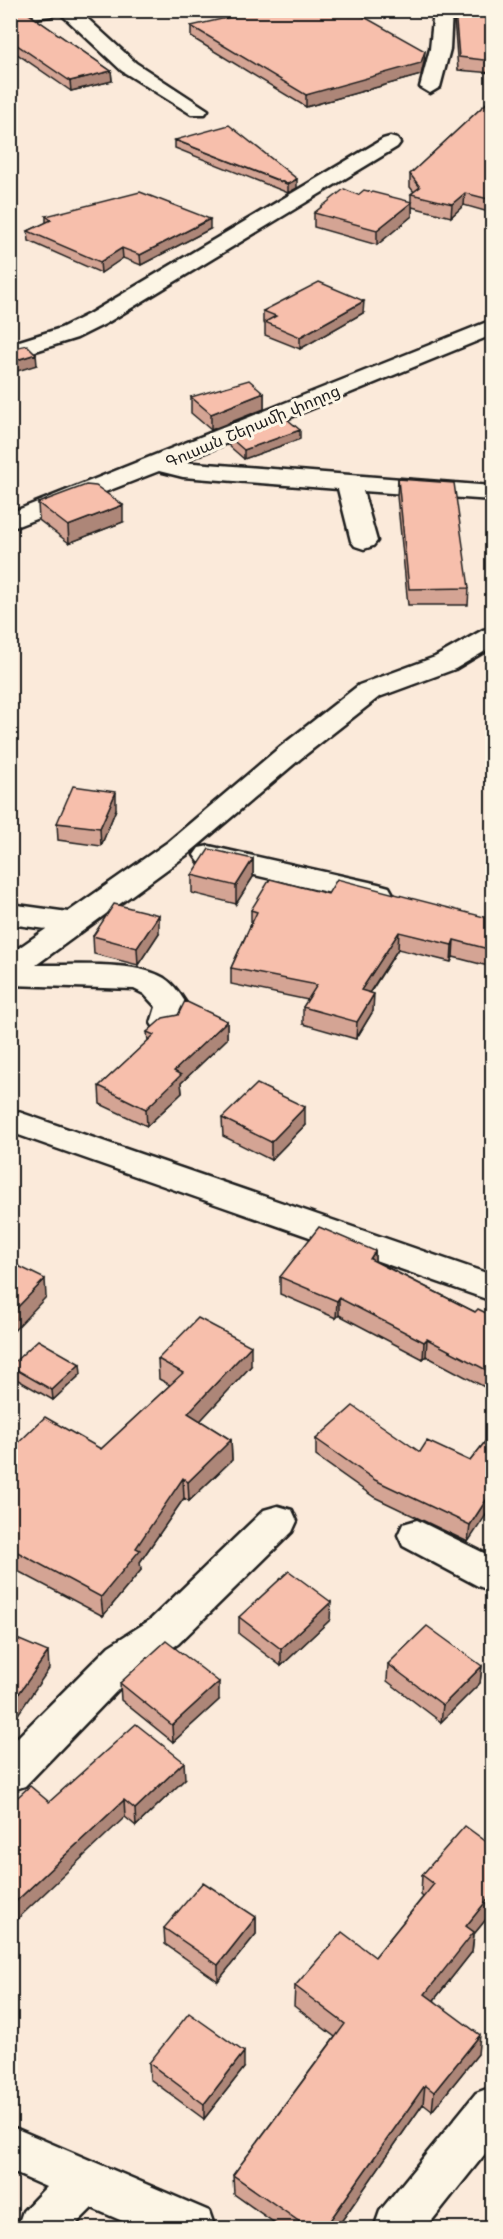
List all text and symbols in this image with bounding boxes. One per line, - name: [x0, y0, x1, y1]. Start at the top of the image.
- street label: Գուսան Շերամի փողոց: [161, 377, 343, 473]

